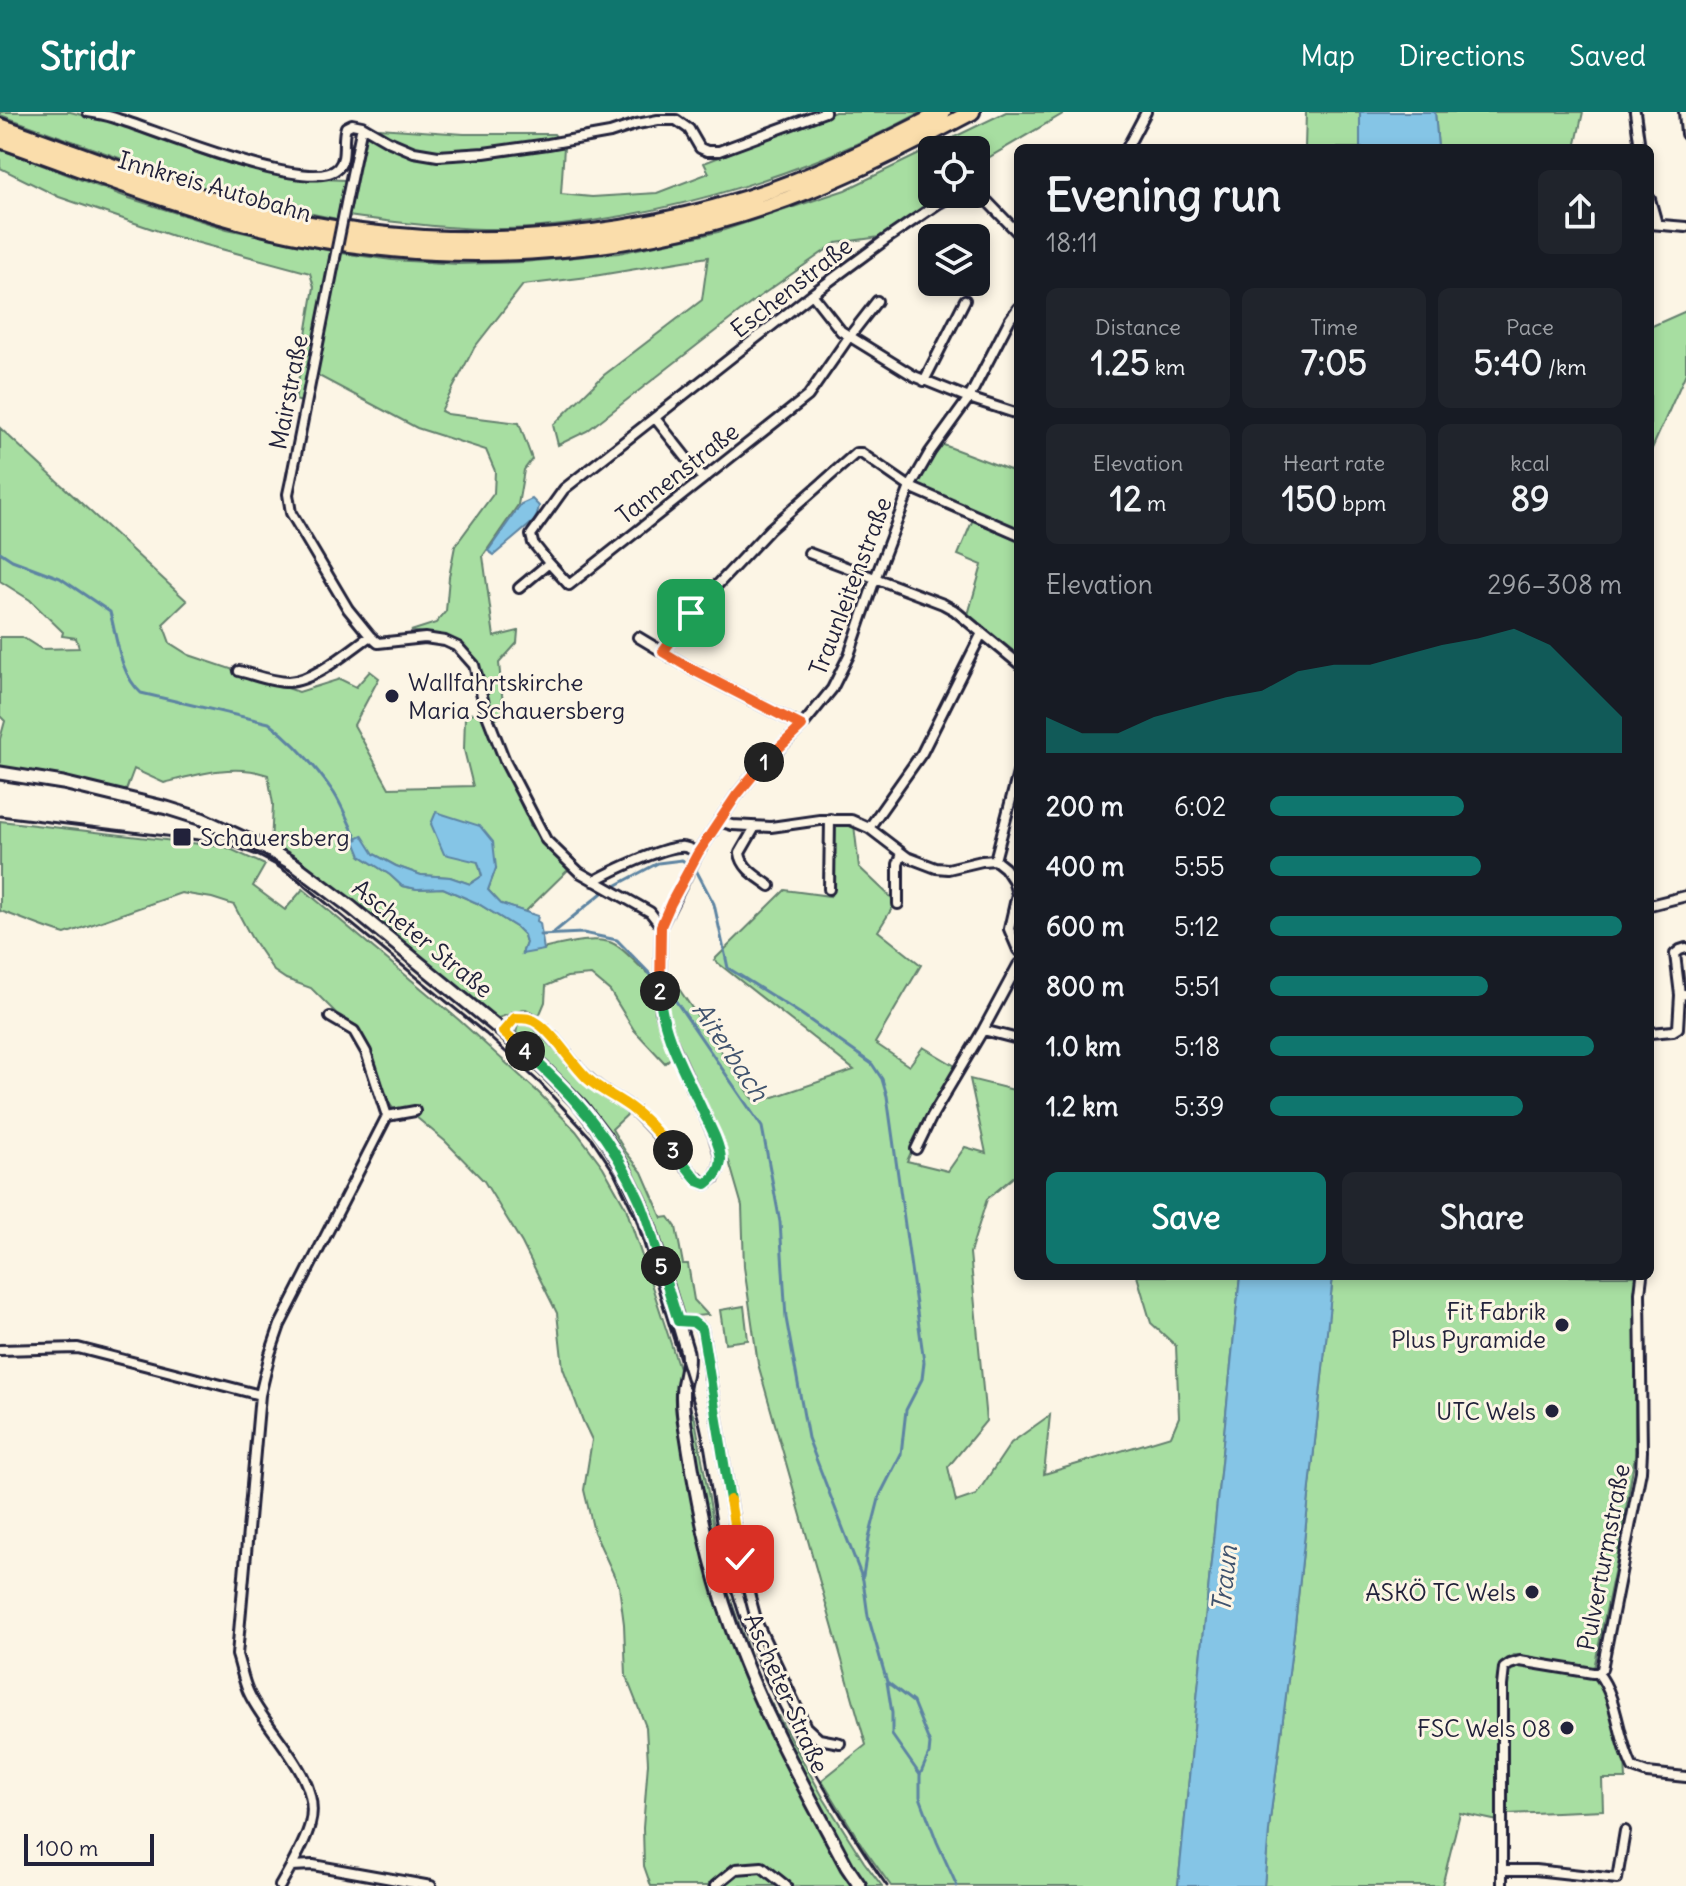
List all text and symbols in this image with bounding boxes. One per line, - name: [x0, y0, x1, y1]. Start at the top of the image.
- text: Stridr: [40, 33, 135, 80]
- text: Map: [1300, 38, 1355, 74]
- text: Directions: [1399, 38, 1525, 74]
- text: Saved: [1569, 38, 1646, 74]
- map controls: [918, 136, 990, 296]
- button: locate: [918, 136, 990, 208]
- street label: Innkreis Autobahn: [115, 144, 315, 228]
- text: Evening run: [1046, 168, 1281, 223]
- button: share: [1538, 170, 1622, 254]
- button: layers: [918, 224, 990, 296]
- text: 18:11: [1046, 226, 1098, 259]
- street label: Eschenstraße: [724, 230, 858, 344]
- text: Distance: [1095, 313, 1181, 341]
- text: Time: [1310, 313, 1358, 341]
- text: Pace: [1506, 313, 1554, 341]
- street label: Mairstraße: [262, 332, 314, 452]
- text: 1.25: [1091, 341, 1149, 384]
- text: 7:05: [1301, 341, 1367, 384]
- text: 5:40: [1473, 341, 1543, 384]
- text: km: [1149, 353, 1185, 381]
- text: /km: [1543, 353, 1587, 381]
- street label: Tannenstraße: [610, 416, 744, 530]
- text: Elevation: [1093, 449, 1183, 477]
- text: Heart rate: [1283, 449, 1385, 477]
- text: kcal: [1510, 449, 1550, 477]
- text: 12: [1110, 477, 1142, 520]
- text: 150: [1282, 477, 1337, 520]
- text: 89: [1510, 477, 1550, 520]
- text: m: [1142, 489, 1166, 517]
- text: bpm: [1337, 489, 1386, 517]
- street label: Traunleitenstraße: [802, 493, 898, 679]
- text: Elevation: [1046, 568, 1153, 601]
- text: 296–308 m: [1487, 568, 1622, 601]
- pin: [657, 579, 725, 647]
- icon: arrive: [669, 591, 713, 635]
- place label: Wallfahrtskirche Maria Schauersberg: [408, 667, 625, 725]
- marker: Wallfahrtskirche Maria Schauersberg: [383, 687, 401, 705]
- pin: 1: [744, 742, 784, 782]
- text: 1: [760, 748, 768, 776]
- text: 200 m: [1046, 790, 1123, 823]
- text: 6:02: [1174, 790, 1226, 823]
- place label: Schauersberg: [200, 822, 350, 852]
- marker: Schauersberg: [171, 826, 193, 848]
- text: 400 m: [1046, 850, 1124, 883]
- text: 5:55: [1174, 850, 1225, 883]
- street label: Ascheter Straße: [347, 872, 499, 1004]
- text: 600 m: [1046, 910, 1124, 943]
- text: 5:12: [1174, 910, 1219, 943]
- text: 800 m: [1046, 970, 1124, 1003]
- text: 5:51: [1174, 970, 1220, 1003]
- pin: 2: [640, 971, 680, 1011]
- text: 2: [654, 977, 666, 1005]
- water label: Aiterbach: [686, 995, 777, 1108]
- text: 1.0 km: [1046, 1030, 1121, 1063]
- text: 5:18: [1174, 1030, 1220, 1063]
- pin: 4: [505, 1031, 545, 1071]
- text: 4: [519, 1037, 531, 1065]
- text: 1.2 km: [1046, 1090, 1118, 1123]
- text: 5:39: [1174, 1090, 1225, 1123]
- pin: 3: [653, 1130, 693, 1170]
- text: 3: [667, 1136, 679, 1164]
- button: Save: [1046, 1172, 1326, 1264]
- button: Share: [1342, 1172, 1622, 1264]
- pin: 5: [641, 1246, 681, 1286]
- text: 5: [655, 1252, 667, 1280]
- place label: Fit Fabrik Plus Pyramide: [1391, 1296, 1546, 1354]
- marker: Fit Fabrik Plus Pyramide: [1553, 1316, 1571, 1334]
- place label: UTC Wels: [1436, 1396, 1536, 1426]
- marker: UTC Wels: [1543, 1402, 1561, 1420]
- street label: Pulverturmstraße: [1570, 1461, 1636, 1653]
- pin: [706, 1525, 774, 1593]
- icon: check: [718, 1537, 762, 1581]
- water label: Traun: [1204, 1543, 1244, 1614]
- place label: ASKÖ TC Wels: [1365, 1577, 1516, 1607]
- marker: ASKÖ TC Wels: [1523, 1583, 1541, 1601]
- street label: Ascheter Straße: [738, 1608, 836, 1778]
- place label: FSC Wels 08: [1417, 1713, 1551, 1743]
- marker: FSC Wels 08: [1558, 1719, 1576, 1737]
- scale bar: [24, 1830, 154, 1866]
- text: 100 m: [36, 1834, 98, 1862]

